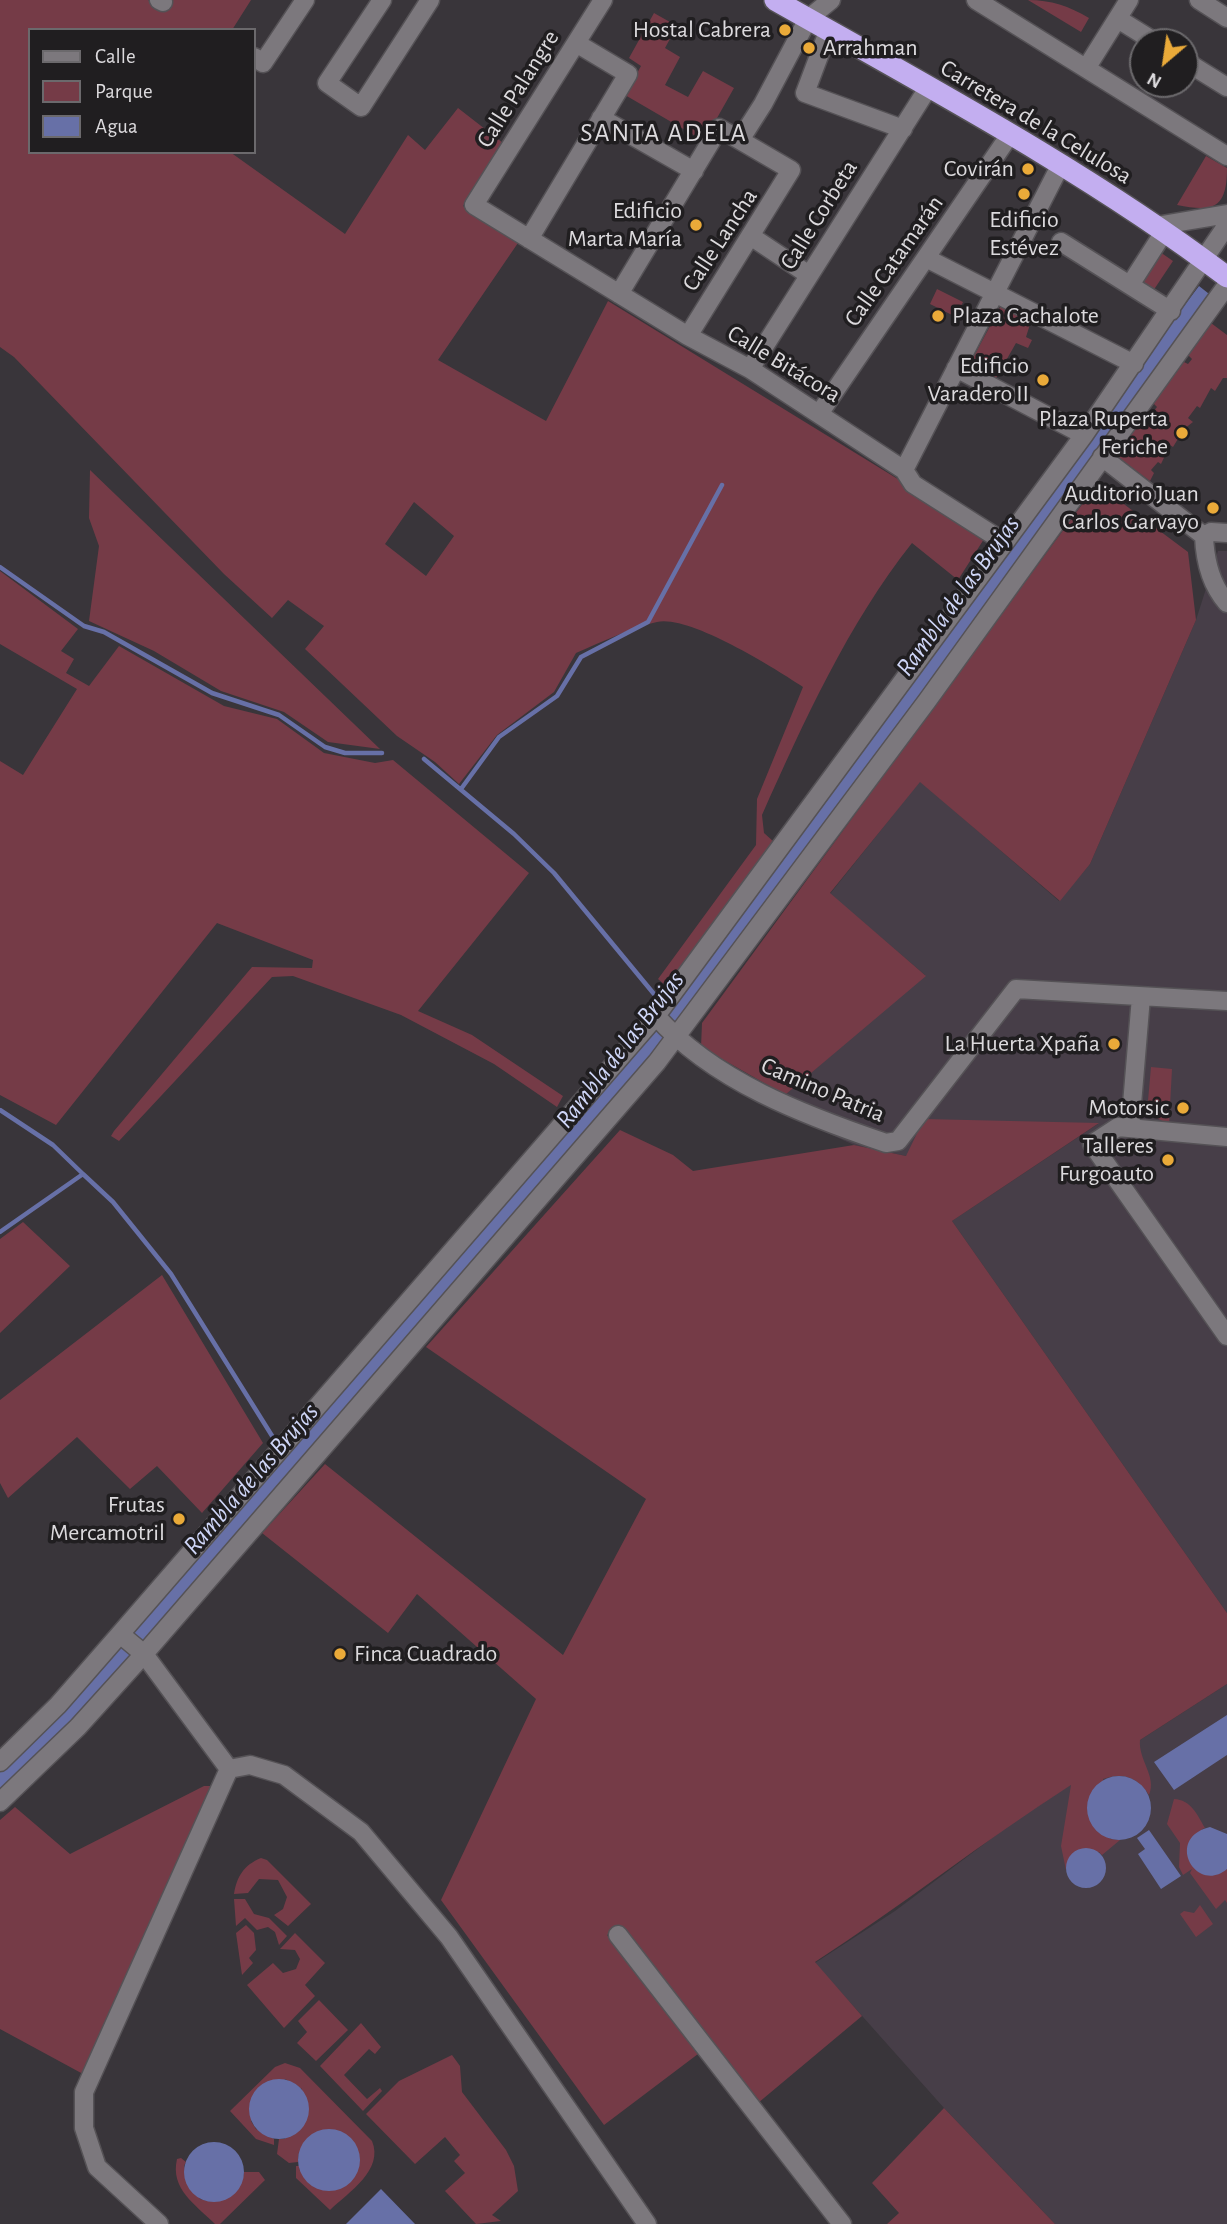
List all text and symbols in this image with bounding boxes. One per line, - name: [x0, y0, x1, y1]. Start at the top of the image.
- place label: Hostal Cabrera: [633, 16, 771, 44]
- marker: Hostal Cabrera: [777, 22, 793, 38]
- street label: Calle Palangre: [471, 25, 565, 153]
- legend: [28, 28, 256, 154]
- north arrow: [1129, 28, 1199, 98]
- place label: Arrahman: [823, 34, 918, 62]
- marker: Arrahman: [801, 40, 817, 56]
- text: Calle: [95, 46, 136, 67]
- street label: Carretera de la Celulosa: [935, 53, 1137, 191]
- text: N: [1144, 69, 1165, 92]
- text: Parque: [95, 81, 153, 102]
- text: Agua: [95, 116, 138, 137]
- district label: SANTA ADELA: [582, 117, 746, 149]
- street label: Calle Corbeta: [774, 155, 864, 275]
- place label: Covirán: [944, 155, 1014, 183]
- marker: Covirán: [1020, 161, 1036, 177]
- street label: Calle Lancha: [676, 183, 764, 297]
- marker: Edificio Estévez: [1016, 186, 1032, 202]
- street label: Calle Catamarán: [838, 190, 950, 332]
- place label: Edificio Marta María: [568, 197, 682, 253]
- place label: Edificio Estévez: [989, 206, 1059, 262]
- marker: Edificio Marta María: [688, 217, 704, 233]
- place label: Plaza Cachalote: [952, 302, 1099, 330]
- marker: Plaza Cachalote: [930, 308, 946, 324]
- street label: Calle Bitácora: [722, 319, 846, 409]
- place label: Edificio Varadero II: [928, 352, 1029, 408]
- marker: Edificio Varadero II: [1035, 372, 1051, 388]
- place label: Plaza Ruperta Feriche: [1039, 405, 1168, 461]
- marker: Plaza Ruperta Feriche: [1174, 425, 1190, 441]
- place label: Auditorio Juan Carlos Garvayo: [1062, 480, 1199, 536]
- marker: Auditorio Juan Carlos Garvayo: [1205, 500, 1221, 516]
- water label: Rambla de las Brujas: [889, 510, 1027, 682]
- water label: Rambla de las Brujas: [549, 965, 691, 1135]
- place label: La Huerta Xpaña: [945, 1030, 1100, 1058]
- marker: La Huerta Xpaña: [1106, 1036, 1122, 1052]
- street label: Camino Patria: [757, 1051, 889, 1129]
- place label: Motorsic: [1088, 1094, 1169, 1122]
- marker: Motorsic: [1175, 1100, 1191, 1116]
- place label: Talleres Furgoauto: [1059, 1132, 1154, 1188]
- marker: Talleres Furgoauto: [1160, 1152, 1176, 1168]
- water label: Rambla de las Brujas: [177, 1397, 325, 1561]
- place label: Frutas Mercamotril: [50, 1491, 165, 1547]
- marker: Frutas Mercamotril: [171, 1511, 187, 1527]
- place label: Finca Cuadrado: [354, 1640, 497, 1668]
- marker: Finca Cuadrado: [332, 1646, 348, 1662]

